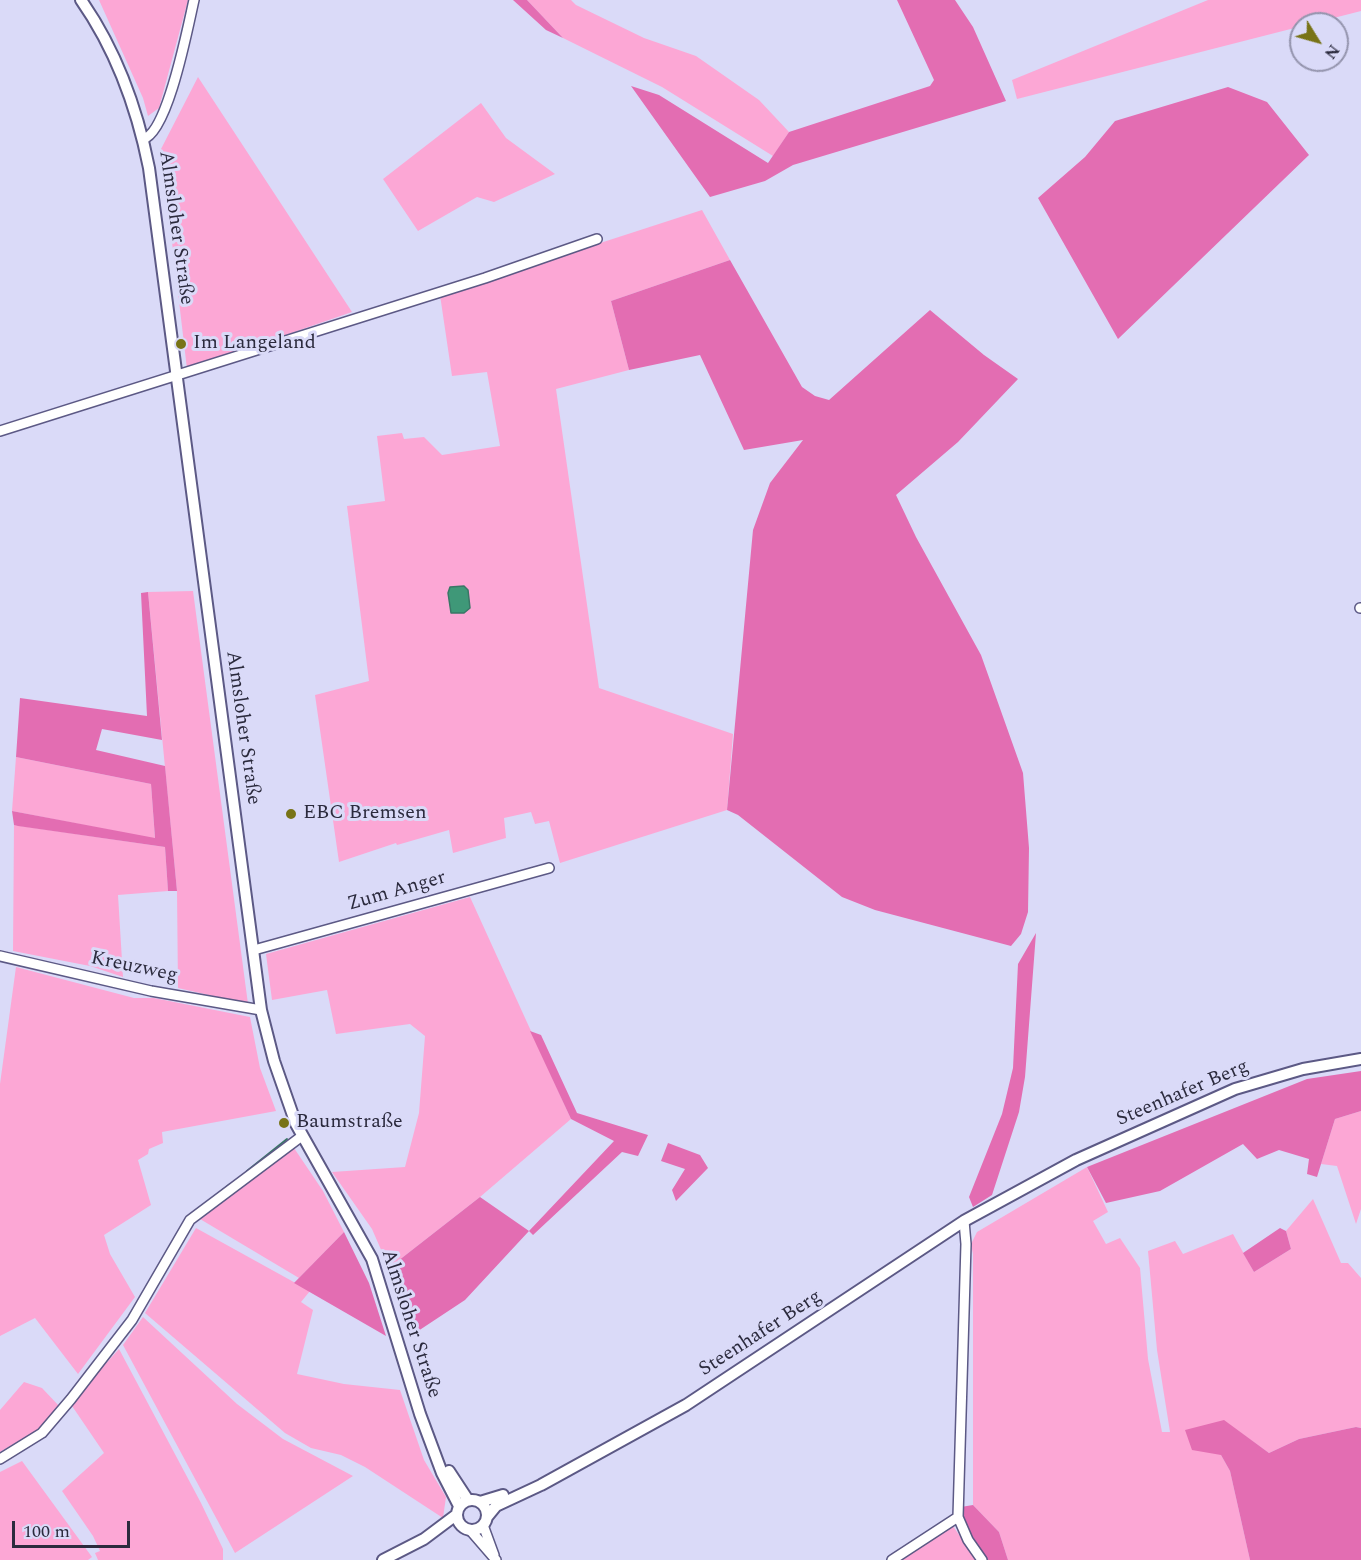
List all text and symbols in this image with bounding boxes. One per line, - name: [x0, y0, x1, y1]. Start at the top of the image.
- north arrow: [1289, 12, 1349, 72]
- text: N: [1318, 39, 1345, 64]
- street label: Almsloher Straße: [152, 149, 198, 307]
- place label: Im Langeland: [193, 332, 316, 356]
- marker: Im Langeland: [174, 337, 188, 351]
- street label: Almsloher Straße: [219, 649, 265, 807]
- place label: EBC Bremsen: [303, 802, 427, 826]
- marker: EBC Bremsen: [284, 807, 298, 821]
- street label: Zum Anger: [345, 867, 449, 917]
- street label: Kreuzweg: [88, 947, 180, 989]
- street label: Steenhafer Berg: [1113, 1055, 1253, 1133]
- place label: Baumstraße: [296, 1111, 403, 1135]
- marker: Baumstraße: [277, 1116, 291, 1130]
- street label: Almsloher Straße: [375, 1246, 445, 1402]
- street label: Steenhafer Berg: [695, 1285, 827, 1383]
- scale bar: [15, 1509, 134, 1547]
- text: 100 m: [23, 1518, 70, 1545]

